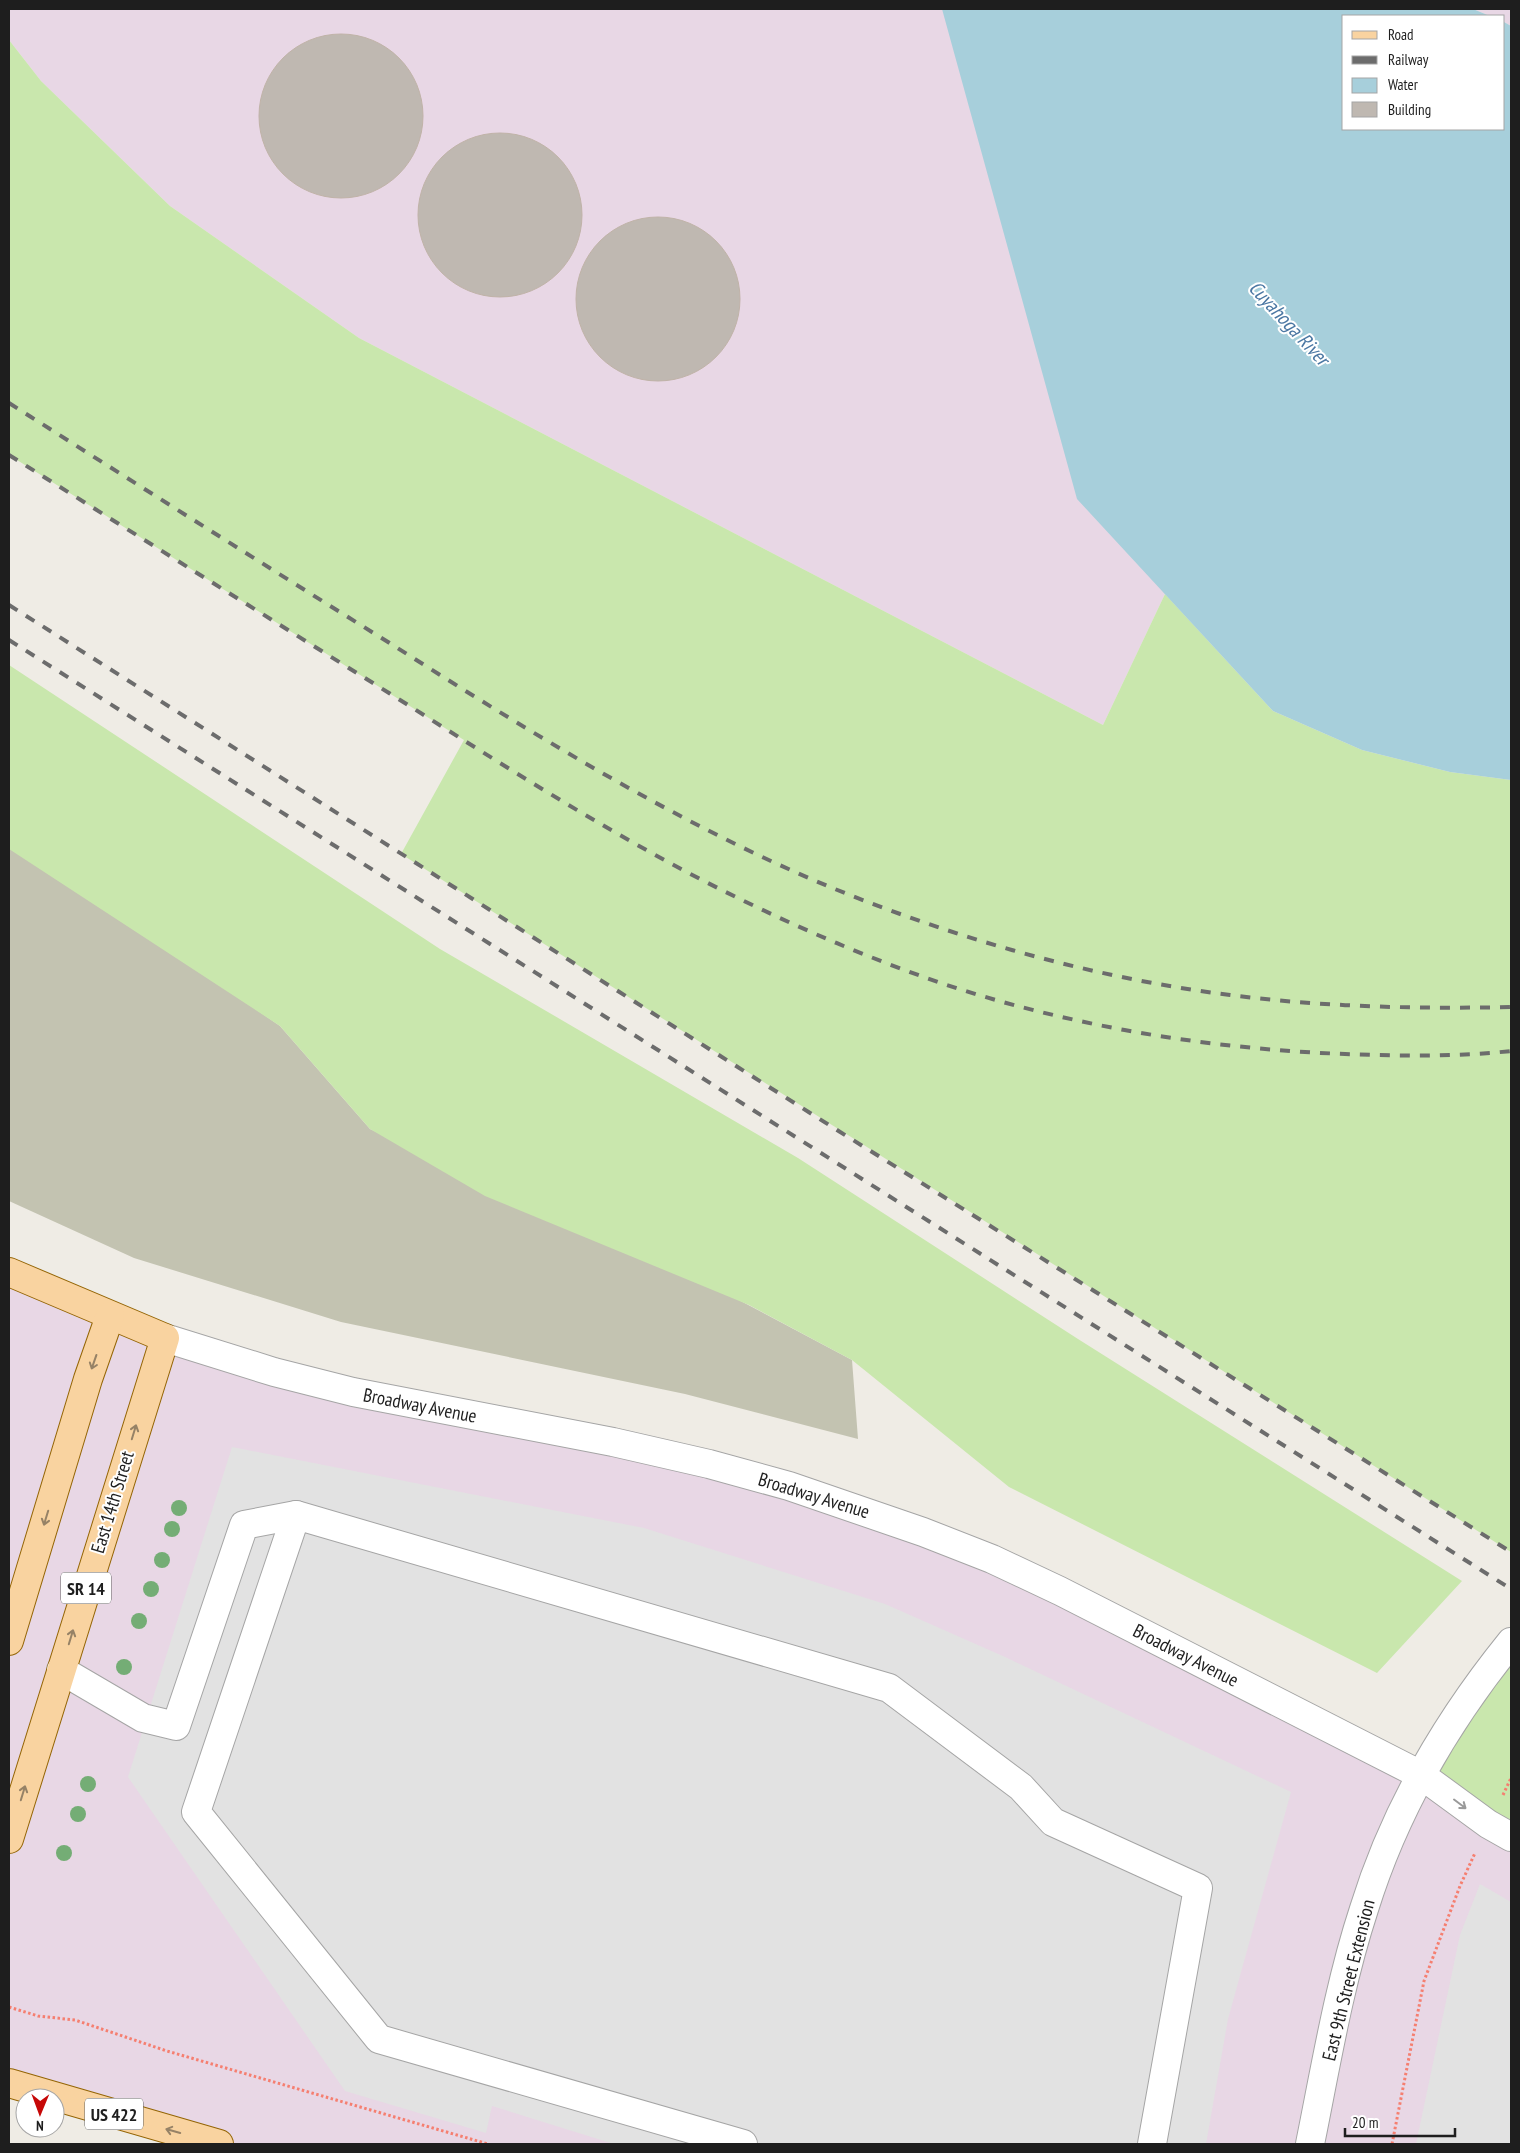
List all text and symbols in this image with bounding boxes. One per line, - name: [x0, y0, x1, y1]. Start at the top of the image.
- legend: [1342, 15, 1505, 130]
- text: Road: [1388, 25, 1414, 44]
- text: Railway: [1388, 50, 1429, 69]
- text: Water: [1388, 75, 1419, 94]
- text: Building: [1388, 100, 1431, 119]
- water label: Cuyahoga River: [1243, 275, 1337, 373]
- one-way arrow: [89, 1354, 98, 1370]
- street label: Broadway Avenue: [361, 1382, 479, 1428]
- one-way arrow: [130, 1424, 139, 1440]
- street label: East 14th Street: [85, 1447, 139, 1556]
- street label: Broadway Avenue: [755, 1467, 873, 1523]
- one-way arrow: [41, 1509, 51, 1525]
- road number: SR 14: [61, 1572, 111, 1604]
- street label: Broadway Avenue: [1129, 1618, 1243, 1692]
- one-way arrow: [66, 1630, 76, 1646]
- one-way arrow: [19, 1785, 28, 1801]
- one-way arrow: [1453, 1799, 1467, 1809]
- street label: East 9th Street Extension: [1316, 1897, 1380, 2063]
- north arrow: [15, 2088, 65, 2138]
- road number: US 422: [85, 2098, 143, 2130]
- scale bar: [1345, 2106, 1455, 2138]
- text: 20 m: [1352, 2113, 1378, 2132]
- text: N: [36, 2117, 44, 2135]
- one-way arrow: [165, 2125, 181, 2135]

